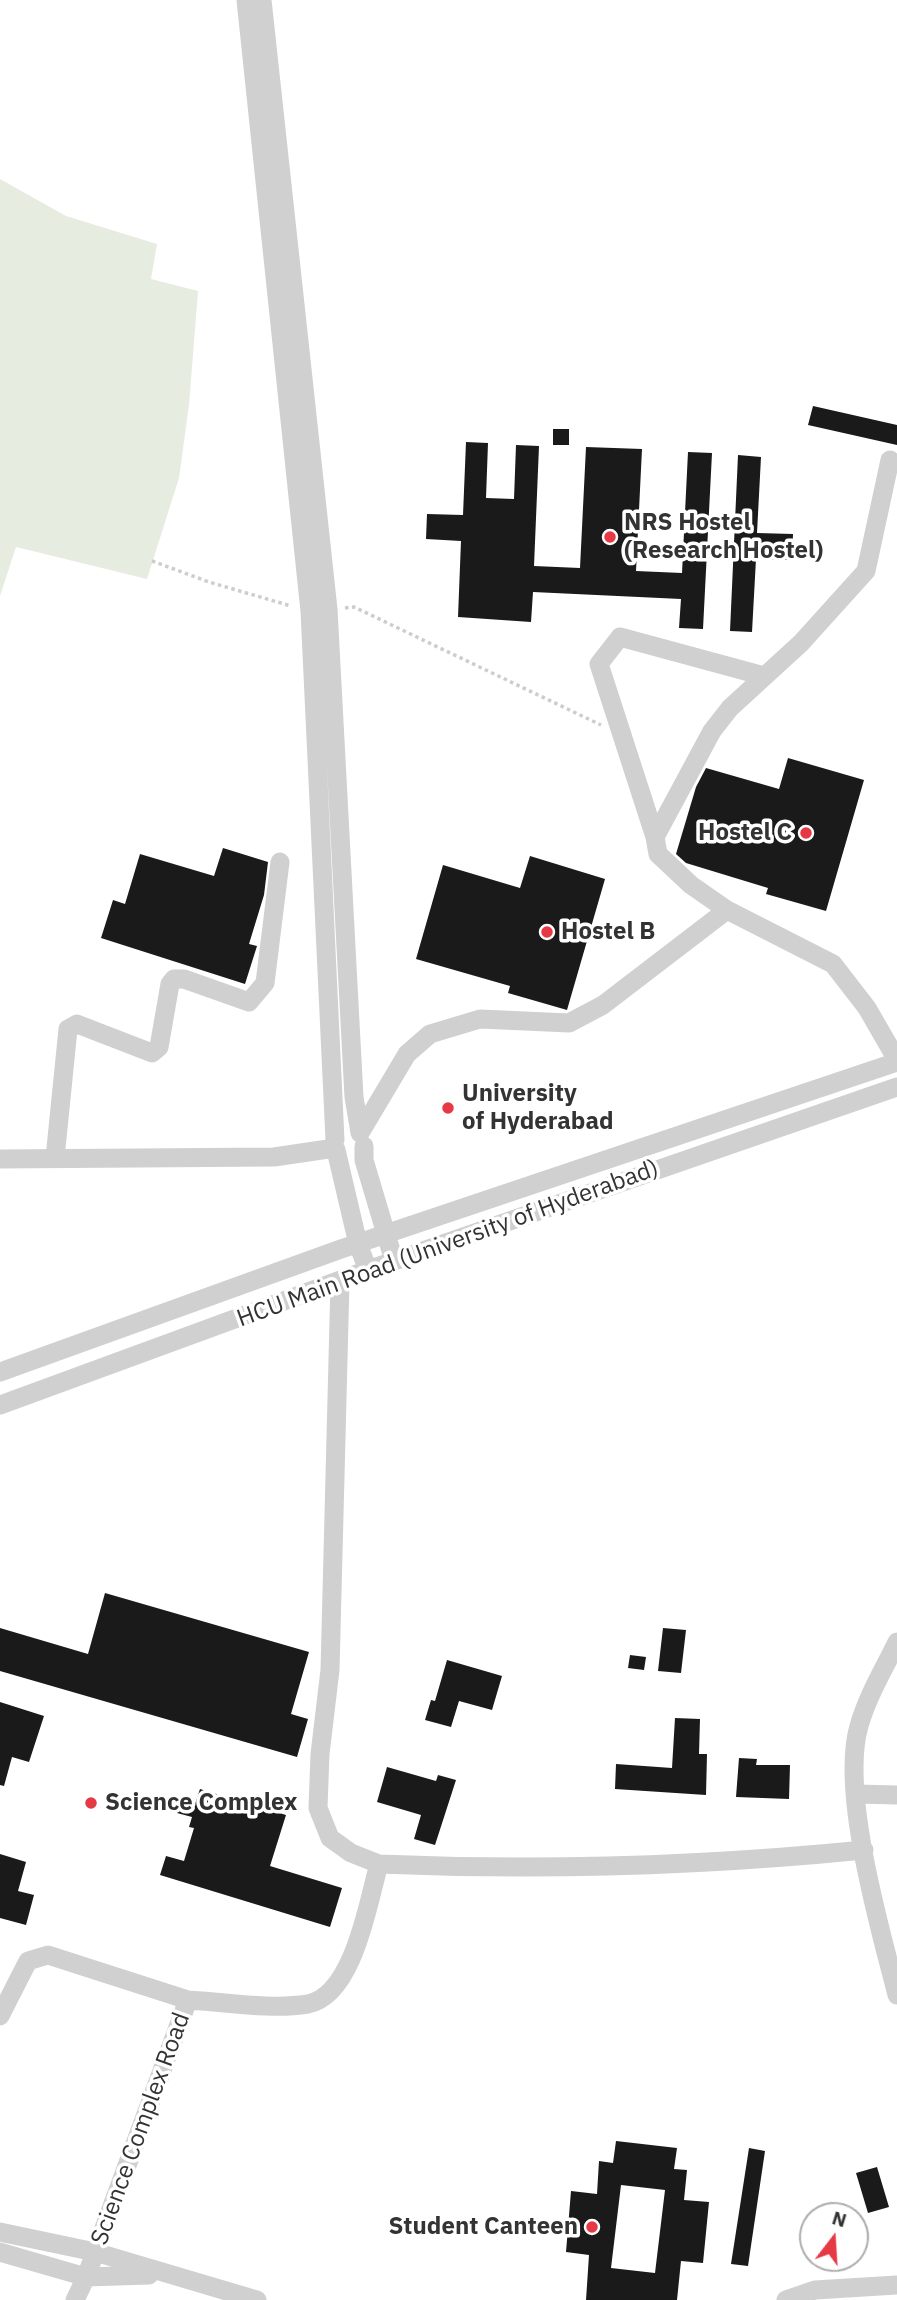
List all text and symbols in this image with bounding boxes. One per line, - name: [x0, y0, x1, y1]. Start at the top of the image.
- place label: NRS Hostel (Research Hostel): [624, 509, 823, 565]
- marker: NRS Hostel (Research Hostel): [602, 529, 618, 545]
- place label: Hostel C: [698, 819, 792, 847]
- marker: Hostel C: [798, 825, 814, 841]
- place label: Hostel B: [561, 918, 655, 946]
- marker: Hostel B: [539, 924, 555, 940]
- place label: University of Hyderabad: [462, 1080, 614, 1136]
- marker: University of Hyderabad: [440, 1100, 456, 1116]
- street label: HCU Main Road (University of Hyderabad): [233, 1154, 663, 1334]
- place label: Science Complex: [105, 1789, 298, 1817]
- marker: Science Complex: [83, 1795, 99, 1811]
- street label: Science Complex Road: [86, 2009, 196, 2249]
- north arrow: [799, 2202, 869, 2272]
- text: N: [829, 2205, 850, 2232]
- place label: Student Canteen: [388, 2213, 578, 2241]
- marker: Student Canteen: [584, 2219, 600, 2235]

